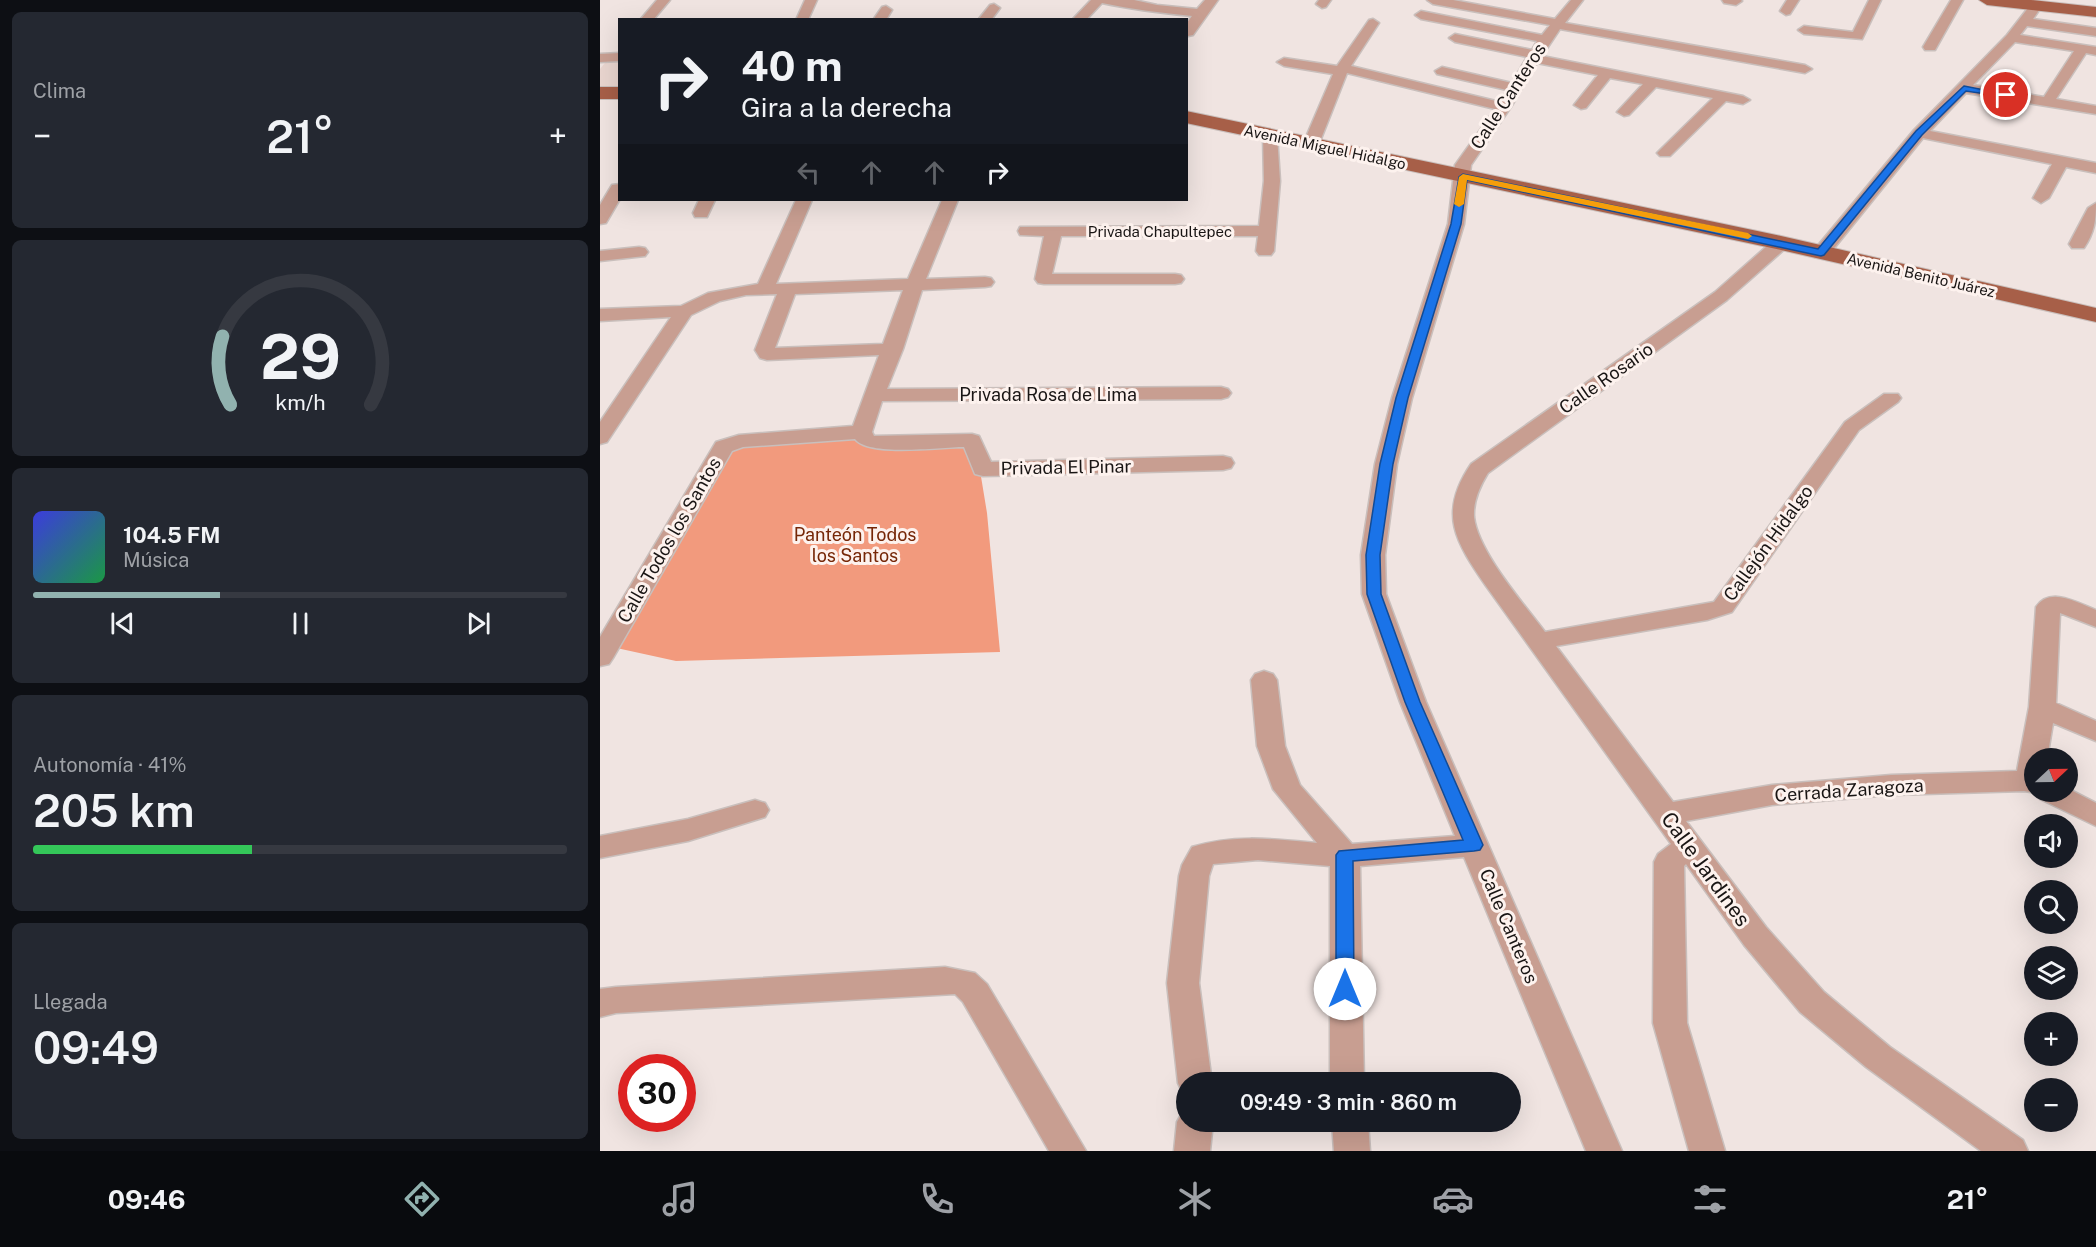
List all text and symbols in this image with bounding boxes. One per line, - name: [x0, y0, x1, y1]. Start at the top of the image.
- street label: Calle Canteros: [1466, 39, 1550, 153]
- text: 40 m: [741, 41, 843, 90]
- icon: right: [642, 42, 720, 120]
- pin: [1980, 69, 2031, 120]
- icon: arrive: [1989, 78, 2022, 111]
- text: Clima: [33, 79, 86, 103]
- text: Gira a la derecha: [741, 91, 952, 123]
- text: 21°: [266, 110, 334, 163]
- text: −: [33, 117, 51, 155]
- text: +: [549, 117, 567, 155]
- street label: Avenida Miguel Hidalgo: [1242, 122, 1408, 172]
- icon: left: [792, 156, 825, 189]
- icon: ahead: [855, 156, 888, 189]
- icon: ahead: [918, 156, 951, 189]
- icon: right: [981, 156, 1014, 189]
- street label: Privada Chapultepec: [1088, 223, 1232, 240]
- street label: Avenida Benito Juárez: [1845, 250, 1997, 300]
- text: 29: [260, 320, 340, 393]
- street label: Calle Rosario: [1555, 338, 1657, 418]
- street label: Privada Rosa de Lima: [959, 384, 1137, 405]
- text: km/h: [275, 390, 325, 415]
- street label: Calle Todos los Santos: [613, 454, 725, 626]
- street label: Privada El Pinar: [1000, 455, 1132, 479]
- street label: Callejón Hidalgo: [1719, 481, 1817, 605]
- text: 104.5 FM: [123, 522, 220, 548]
- park label: Panteón Todos los Santos: [794, 524, 916, 566]
- text: Música: [123, 548, 189, 572]
- icon: previous: [106, 607, 139, 640]
- icon: pause: [284, 607, 317, 640]
- icon: next: [462, 607, 495, 640]
- north arrow: [2024, 748, 2078, 802]
- map controls: [2024, 748, 2078, 1132]
- text: Autonomía · 41%: [33, 753, 186, 777]
- street label: Cerrada Zaragoza: [1774, 774, 1924, 806]
- text: 205 km: [33, 784, 195, 837]
- street label: Calle Jardines: [1656, 807, 1756, 931]
- button: sound: [2024, 814, 2078, 868]
- street label: Calle Canteros: [1475, 866, 1543, 986]
- button: search: [2024, 880, 2078, 934]
- button: layers: [2024, 946, 2078, 1000]
- position arrow: [1313, 957, 1377, 1021]
- text: Llegada: [33, 990, 108, 1014]
- button: +: [2024, 1012, 2078, 1066]
- text: 09:49: [33, 1021, 159, 1074]
- speed limit sign: 30: [618, 1054, 696, 1132]
- button: −: [2024, 1078, 2078, 1132]
- text: 09:49 · 3 min · 860 m: [1240, 1089, 1457, 1115]
- icon: directions: [401, 1178, 443, 1220]
- icon: music: [659, 1178, 701, 1220]
- icon: phone: [916, 1178, 958, 1220]
- icon: climate: [1174, 1178, 1216, 1220]
- icon: car: [1432, 1178, 1474, 1220]
- icon: filters: [1689, 1178, 1731, 1220]
- text: 09:46: [108, 1183, 186, 1215]
- text: 21°: [1947, 1183, 1988, 1215]

